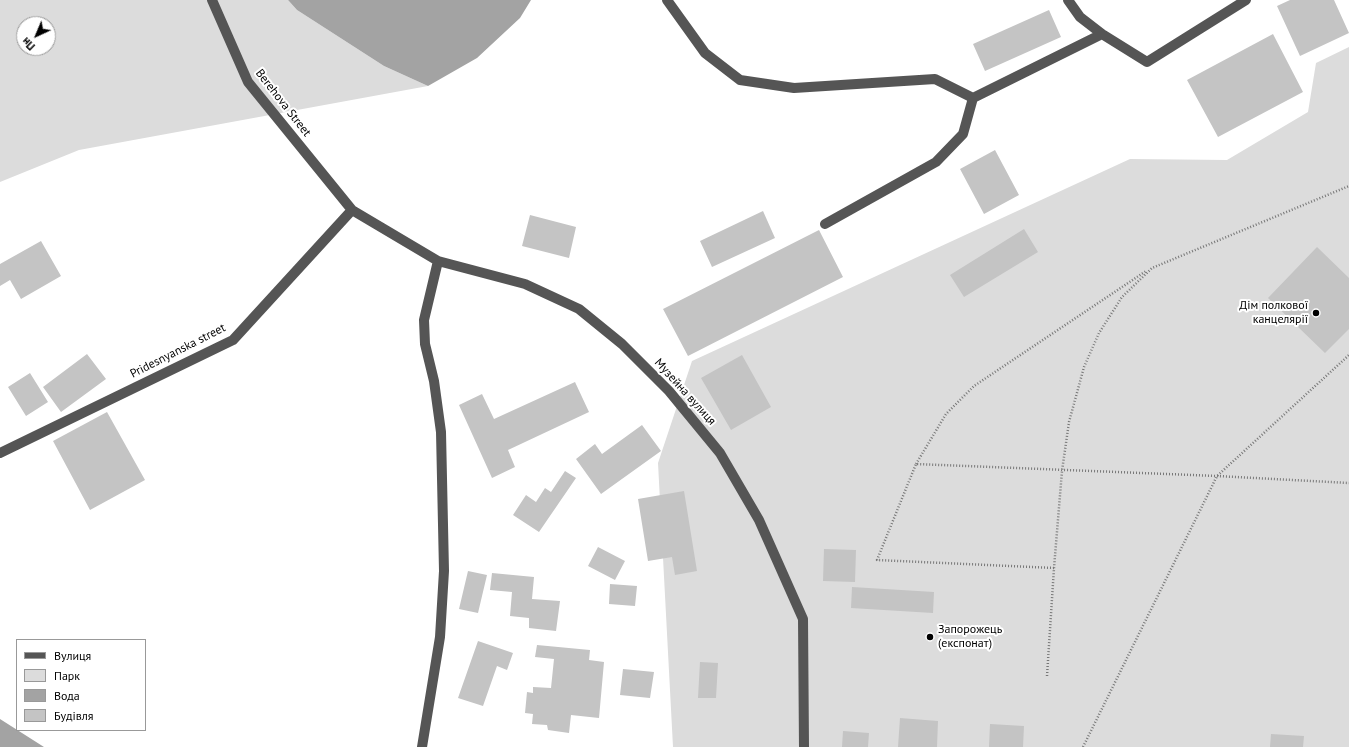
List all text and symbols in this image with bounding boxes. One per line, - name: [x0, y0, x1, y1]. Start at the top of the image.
- north arrow: [16, 16, 56, 56]
- text: Пн: [19, 34, 38, 53]
- street label: Berehova Street: [252, 66, 314, 140]
- place label: Дім полкової канцелярії: [1239, 299, 1308, 327]
- marker: Дім полкової канцелярії: [1311, 308, 1321, 318]
- street label: Pridesnyanska street: [128, 321, 228, 381]
- street label: Музейна вулиця: [651, 356, 719, 428]
- place label: Запорожець (експонат): [938, 623, 1002, 651]
- marker: Запорожець (експонат): [925, 632, 935, 642]
- legend: [16, 639, 146, 731]
- text: Вулиця: [54, 648, 91, 663]
- text: Парк: [54, 668, 80, 683]
- text: Вода: [54, 688, 80, 703]
- text: Будівля: [54, 708, 93, 723]

